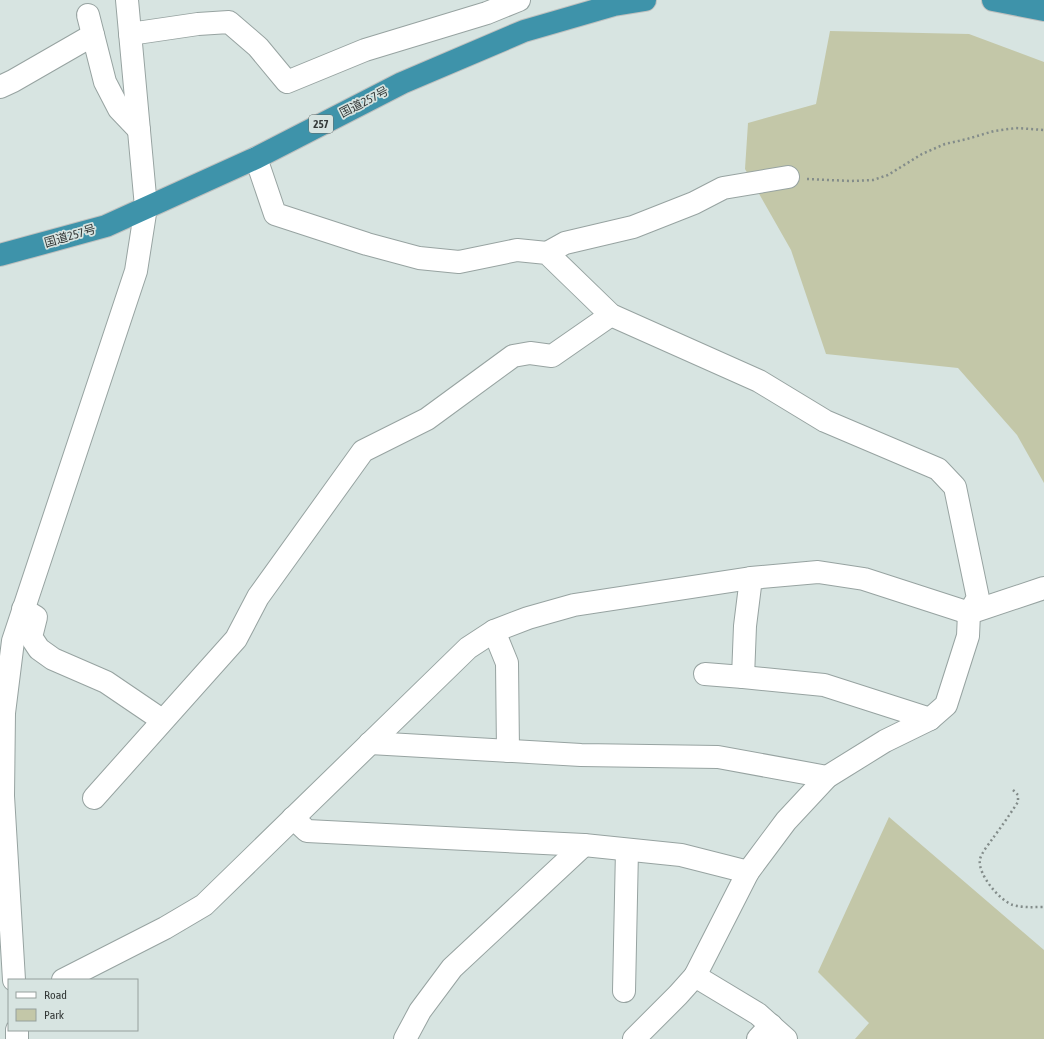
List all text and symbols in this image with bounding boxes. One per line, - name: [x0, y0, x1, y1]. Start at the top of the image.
- street label: 国道257号: [337, 84, 391, 120]
- road number: 257: [309, 115, 333, 133]
- street label: 国道257号: [43, 222, 97, 250]
- legend: [8, 979, 138, 1031]
- text: Road: [44, 988, 67, 1002]
- text: Park: [44, 1008, 65, 1022]

